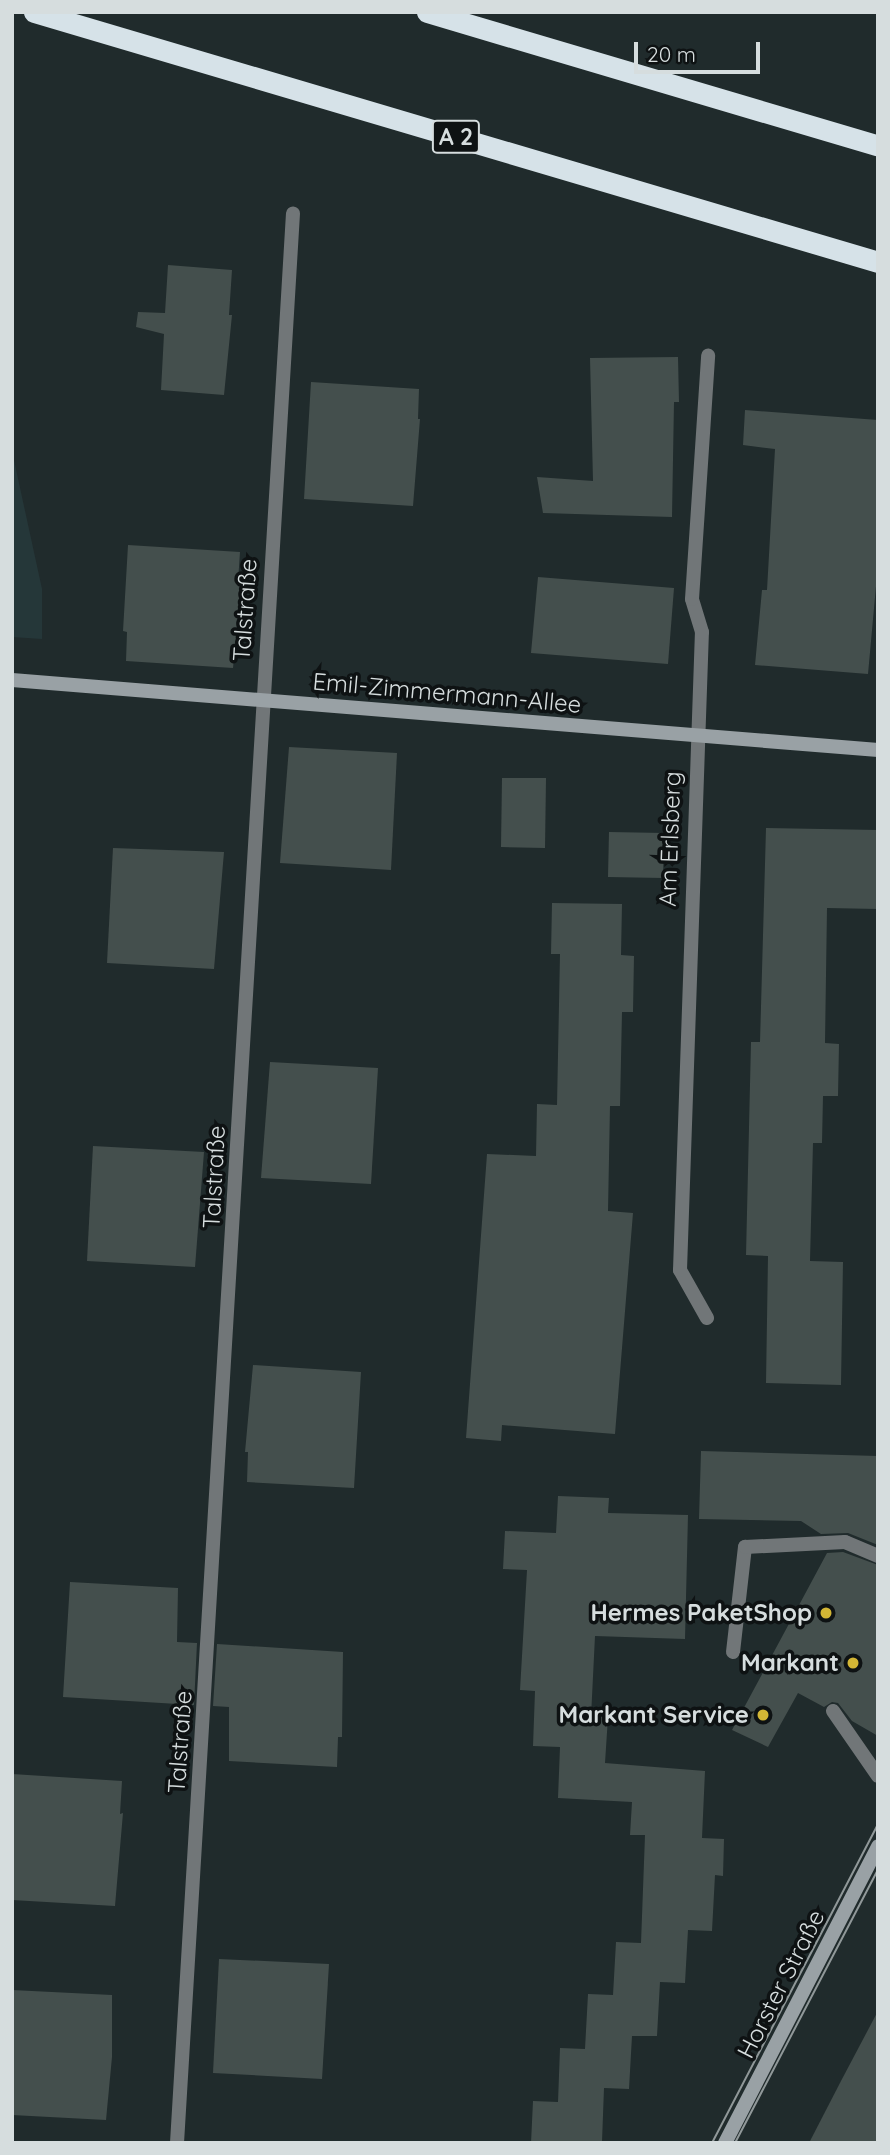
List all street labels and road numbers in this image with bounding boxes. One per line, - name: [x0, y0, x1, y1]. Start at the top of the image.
- road number: A 2: [432, 118, 480, 156]
- street label: Talstraße: [227, 558, 263, 662]
- street label: Emil-Zimmermann-Allee: [311, 667, 583, 719]
- street label: Am Erlsberg: [653, 771, 687, 907]
- street label: Talstraße: [197, 1125, 231, 1229]
- street label: Talstraße: [162, 1690, 198, 1794]
- street label: Horster Straße: [731, 1905, 831, 2063]

